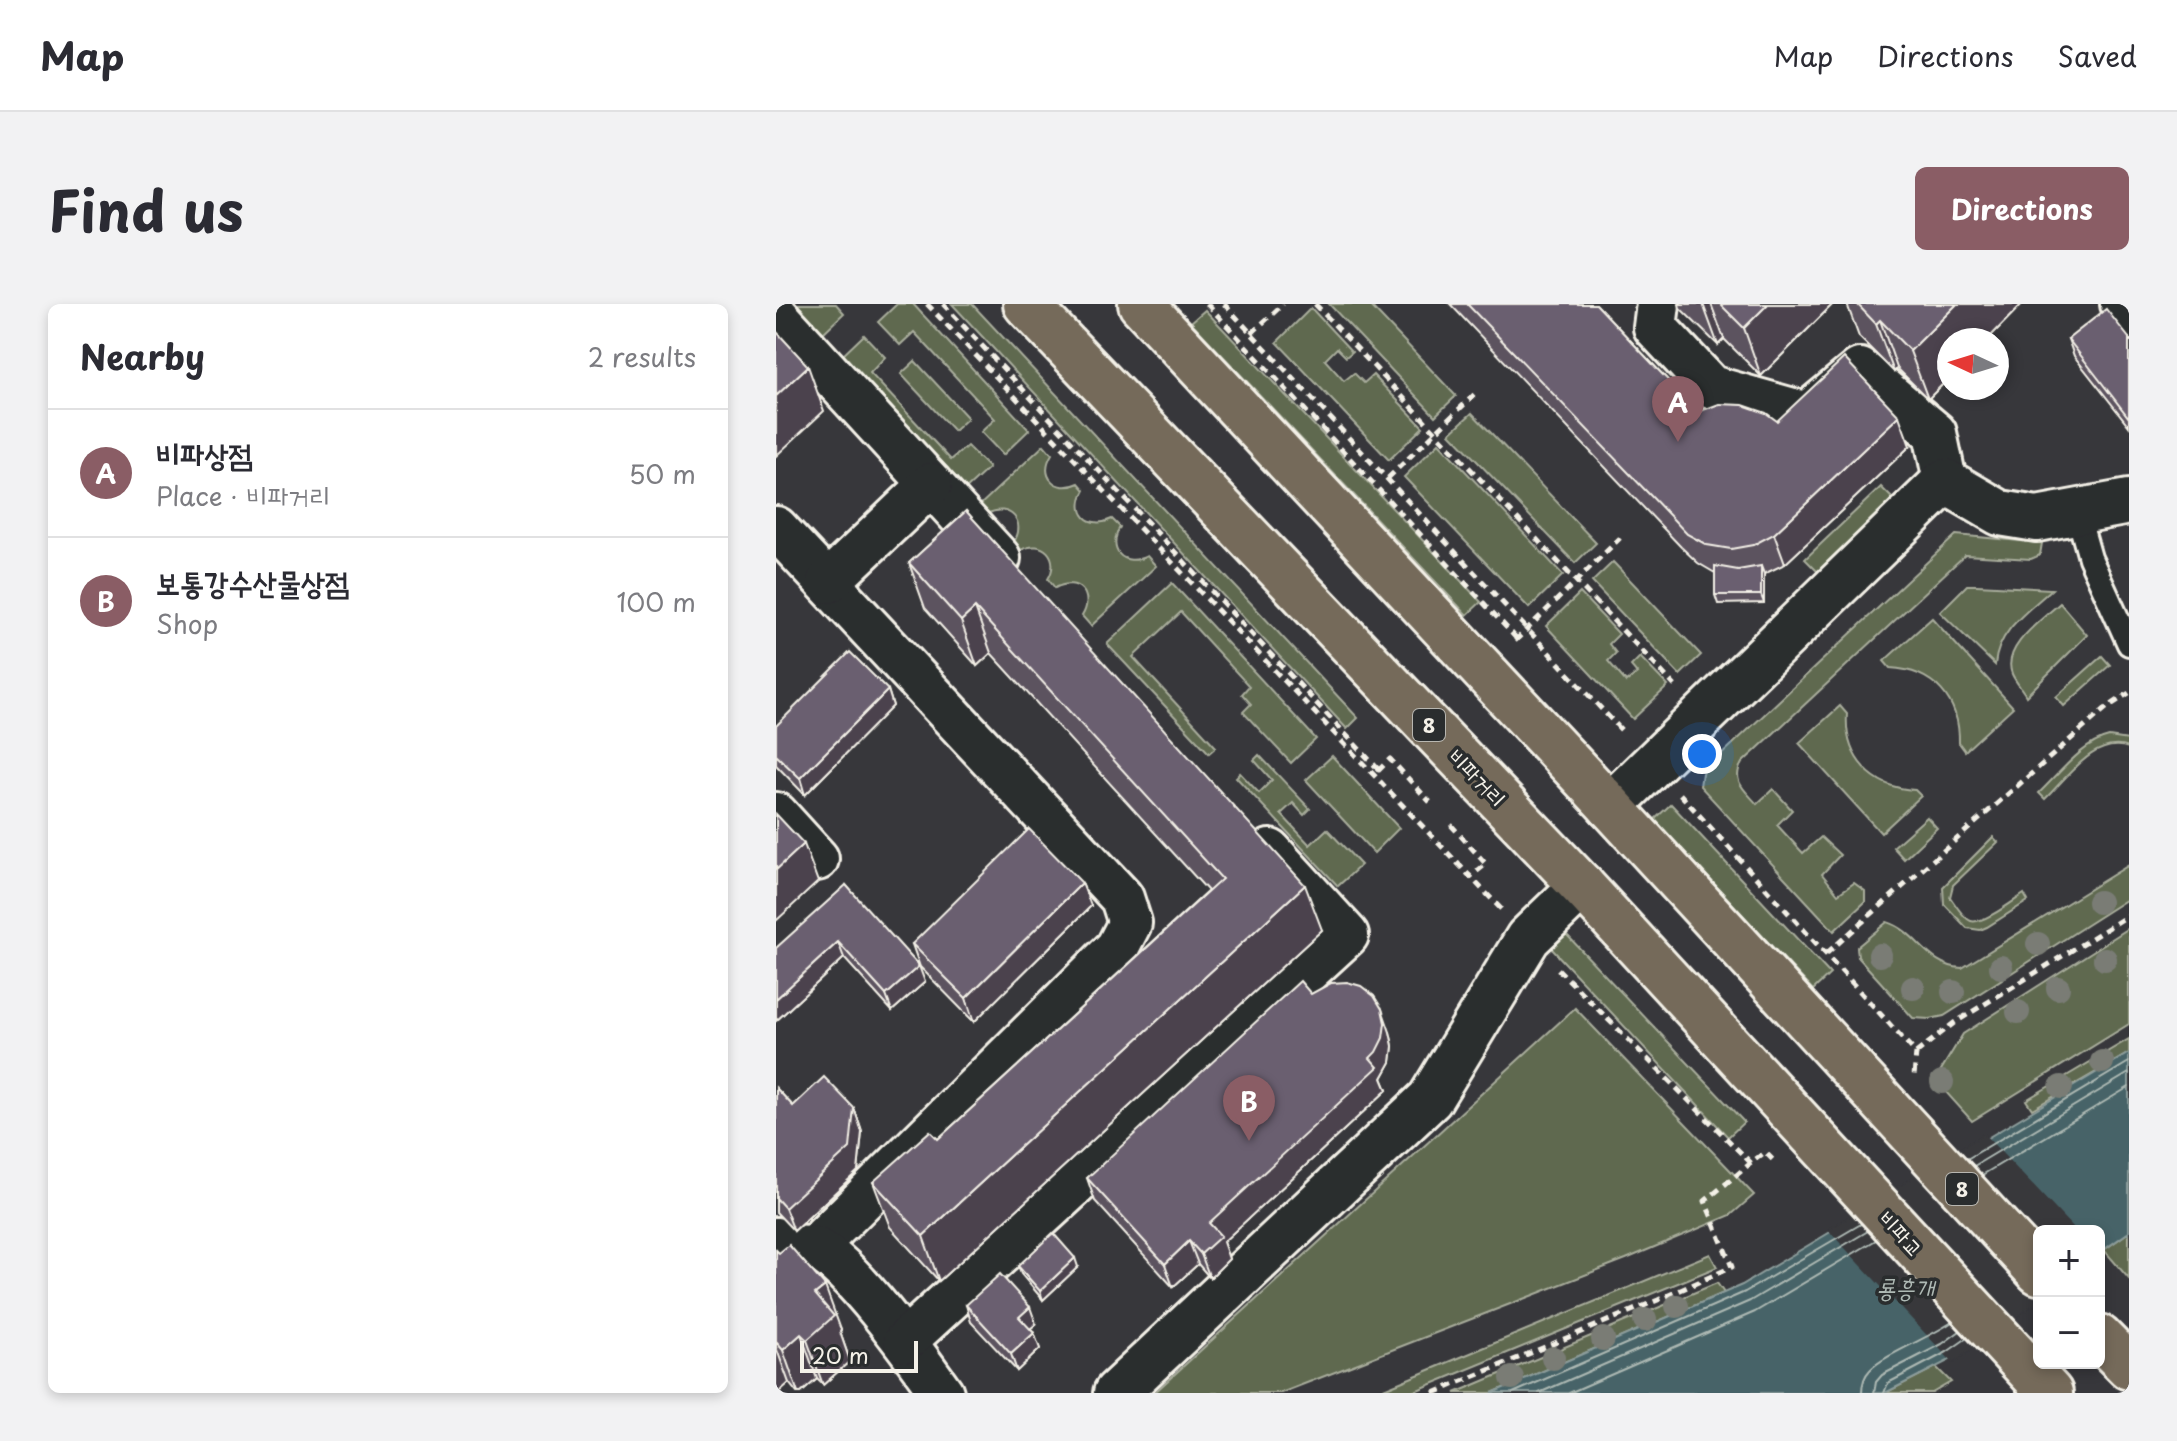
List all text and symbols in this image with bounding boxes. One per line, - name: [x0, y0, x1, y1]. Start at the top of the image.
- text: Map: [40, 27, 124, 84]
- text: Map: [1774, 34, 1833, 77]
- text: Directions: [1877, 34, 2014, 77]
- text: Saved: [2058, 34, 2137, 77]
- text: Find us: [48, 166, 244, 251]
- button: Directions: [1915, 167, 2129, 250]
- north arrow: [1937, 328, 2009, 400]
- text: Nearby: [80, 330, 205, 382]
- text: 2 results: [588, 337, 696, 376]
- pin: A: [1652, 376, 1704, 442]
- text: 비파상점: [156, 431, 253, 476]
- text: A: [96, 454, 116, 493]
- text: 50 m: [629, 454, 696, 493]
- text: Place · 비파거리: [156, 476, 330, 515]
- text: 보통강수산물상점: [156, 559, 349, 604]
- text: B: [97, 582, 115, 621]
- text: 100 m: [616, 582, 696, 621]
- text: Shop: [156, 604, 218, 643]
- road number: 8: [1413, 709, 1445, 741]
- your location: [1682, 734, 1722, 774]
- street label: 비파거리: [1442, 740, 1514, 814]
- pin: B: [1223, 1075, 1275, 1141]
- road number: 8: [1946, 1173, 1978, 1205]
- street label: 비파교: [1872, 1202, 1932, 1264]
- map controls: [2033, 1225, 2105, 1369]
- button: +: [2033, 1225, 2105, 1297]
- water label: 룡흥개: [1876, 1269, 1937, 1305]
- button: −: [2033, 1297, 2105, 1369]
- scale bar: [800, 1337, 918, 1373]
- text: 20 m: [812, 1338, 869, 1371]

